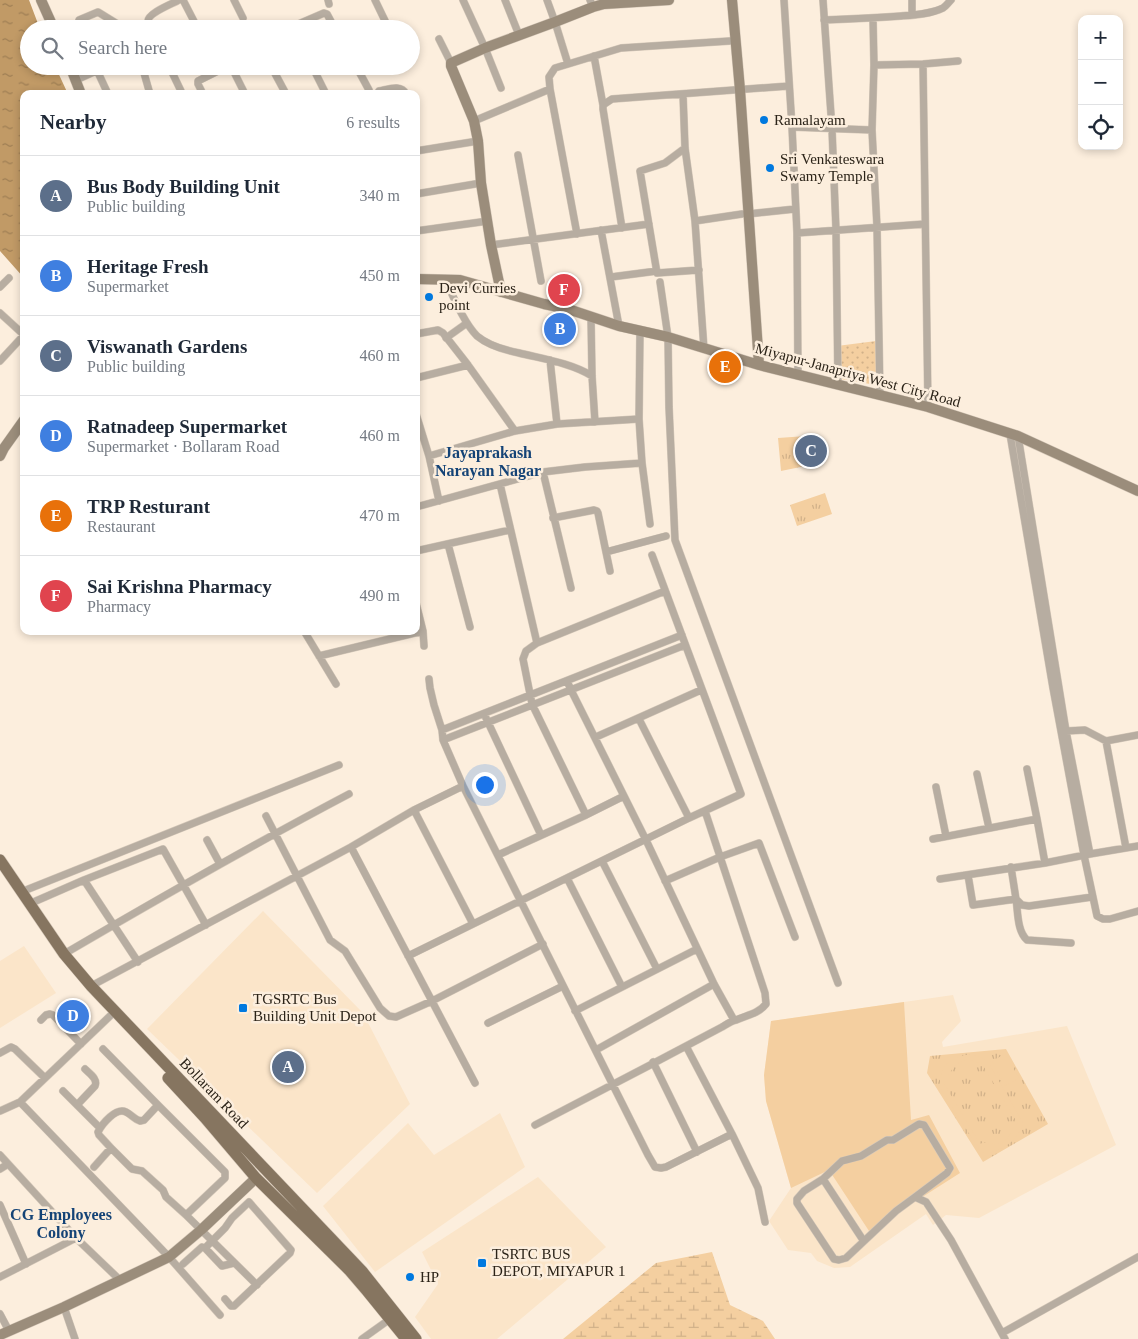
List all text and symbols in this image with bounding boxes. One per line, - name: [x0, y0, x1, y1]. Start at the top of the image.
- map controls: [1078, 15, 1123, 150]
- button: +: [1078, 15, 1123, 60]
- search box: [20, 20, 420, 75]
- icon: search: [38, 34, 66, 62]
- text: Search here: [78, 37, 167, 58]
- button: −: [1078, 60, 1123, 105]
- button: locate: [1078, 105, 1123, 150]
- text: Nearby: [40, 110, 107, 134]
- place label: Ramalayam: [774, 112, 846, 128]
- text: 6 results: [346, 114, 400, 131]
- marker: Ramalayam: [758, 114, 770, 126]
- place label: Sri Venkateswara Swamy Temple: [780, 151, 885, 184]
- marker: Sri Venkateswara Swamy Temple: [764, 162, 776, 174]
- text: Bus Body Building Unit: [87, 176, 280, 197]
- text: A: [50, 187, 62, 204]
- text: 340 m: [360, 187, 400, 204]
- text: Public building: [87, 198, 185, 215]
- text: Heritage Fresh: [87, 256, 209, 277]
- text: B: [51, 267, 61, 284]
- text: 450 m: [360, 267, 400, 284]
- pin: F: [548, 271, 580, 309]
- text: Supermarket: [87, 278, 169, 295]
- place label: Devi Curries point: [439, 280, 516, 313]
- marker: Devi Curries point: [423, 291, 435, 303]
- pin: B: [544, 310, 576, 348]
- text: Viswanath Gardens: [87, 336, 247, 357]
- street label: Miyapur-Janapriya West City Road: [754, 340, 963, 410]
- text: C: [50, 347, 62, 364]
- text: 460 m: [360, 347, 400, 364]
- pin: E: [709, 348, 741, 386]
- text: Public building: [87, 358, 185, 375]
- text: Ratnadeep Supermarket: [87, 416, 287, 437]
- text: D: [50, 427, 62, 444]
- text: 460 m: [360, 427, 400, 444]
- pin: C: [795, 432, 827, 470]
- text: Supermarket · Bollaram Road: [87, 438, 279, 455]
- district label: Jayaprakash Narayan Nagar: [435, 444, 541, 480]
- text: TRP Resturant: [87, 496, 210, 517]
- text: E: [51, 507, 61, 524]
- text: 470 m: [360, 507, 400, 524]
- text: Restaurant: [87, 518, 155, 535]
- text: Sai Krishna Pharmacy: [87, 576, 272, 597]
- text: F: [51, 587, 61, 604]
- text: 490 m: [360, 587, 400, 604]
- text: Pharmacy: [87, 598, 151, 615]
- your location: [472, 772, 498, 798]
- place label: TGSRTC Bus Building Unit Depot: [253, 991, 377, 1024]
- pin: D: [57, 997, 89, 1035]
- marker: TGSRTC Bus Building Unit Depot: [237, 1002, 249, 1014]
- pin: A: [272, 1048, 304, 1086]
- street label: Bollaram Road: [177, 1055, 252, 1132]
- district label: CG Employees Colony: [10, 1206, 112, 1242]
- place label: TSRTC BUS DEPOT, MIYAPUR 1: [492, 1246, 625, 1279]
- marker: TSRTC BUS DEPOT, MIYAPUR 1: [476, 1257, 488, 1269]
- place label: HP: [420, 1269, 439, 1285]
- marker: HP: [404, 1271, 416, 1283]

